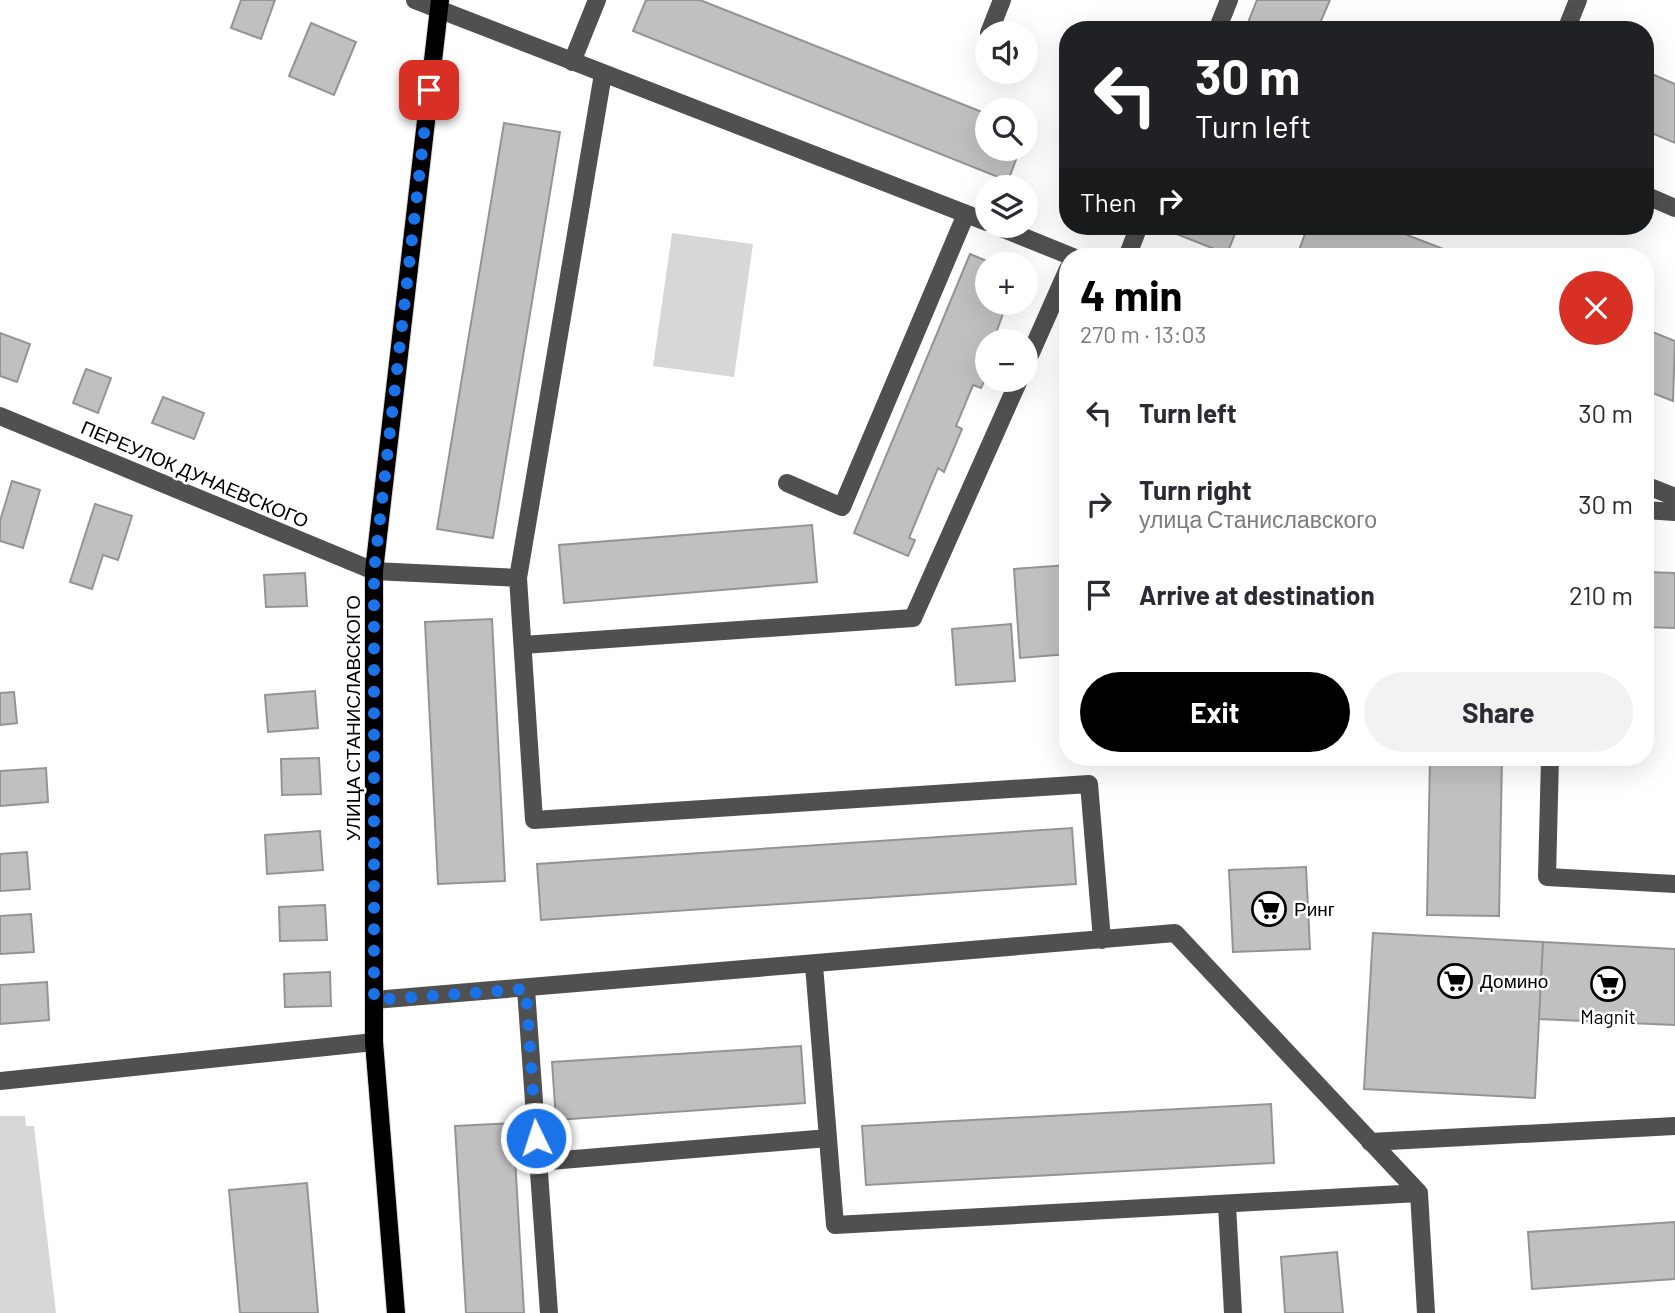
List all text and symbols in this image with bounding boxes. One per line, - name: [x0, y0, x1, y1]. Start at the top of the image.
- map controls: [975, 21, 1038, 392]
- button: sound: [975, 21, 1038, 84]
- text: 30 m: [1195, 46, 1300, 105]
- icon: left: [1080, 49, 1171, 140]
- pin: [399, 60, 459, 120]
- icon: arrive: [410, 71, 448, 109]
- button: search: [975, 98, 1038, 161]
- text: Turn left: [1195, 106, 1312, 144]
- button: layers: [975, 175, 1038, 238]
- icon: right: [1151, 182, 1189, 220]
- text: Then: [1080, 186, 1137, 217]
- button: +: [975, 252, 1038, 315]
- text: 4 min: [1080, 269, 1183, 319]
- button: close: [1559, 271, 1633, 345]
- text: 270 m · 13:03: [1080, 320, 1206, 348]
- button: −: [975, 329, 1038, 392]
- icon: left: [1080, 394, 1118, 432]
- text: Turn left: [1139, 397, 1237, 428]
- text: 30 m: [1578, 397, 1633, 428]
- street label: ПЕРЕУЛОК ДУНАЕВСКОГО: [78, 415, 312, 532]
- text: Turn right: [1139, 474, 1252, 505]
- icon: right: [1080, 485, 1118, 523]
- text: 30 m: [1578, 488, 1633, 519]
- text: улица Станиславского: [1139, 505, 1377, 533]
- icon: arrive: [1080, 576, 1118, 614]
- text: Arrive at destination: [1139, 579, 1375, 610]
- text: 210 m: [1569, 579, 1633, 610]
- street label: УЛИЦА СТАНИСЛАВСКОГО: [341, 595, 364, 841]
- button: Exit: [1080, 672, 1350, 752]
- button: Share: [1364, 672, 1633, 752]
- supermarket icon: Ринг: [1250, 890, 1288, 928]
- place label: Ринг: [1294, 897, 1335, 920]
- supermarket icon: Домино: [1436, 962, 1474, 1000]
- supermarket icon: Magnit: [1589, 965, 1627, 1003]
- place label: Домино: [1480, 969, 1548, 992]
- place label: Magnit: [1580, 1005, 1636, 1028]
- position arrow: [499, 1101, 573, 1175]

